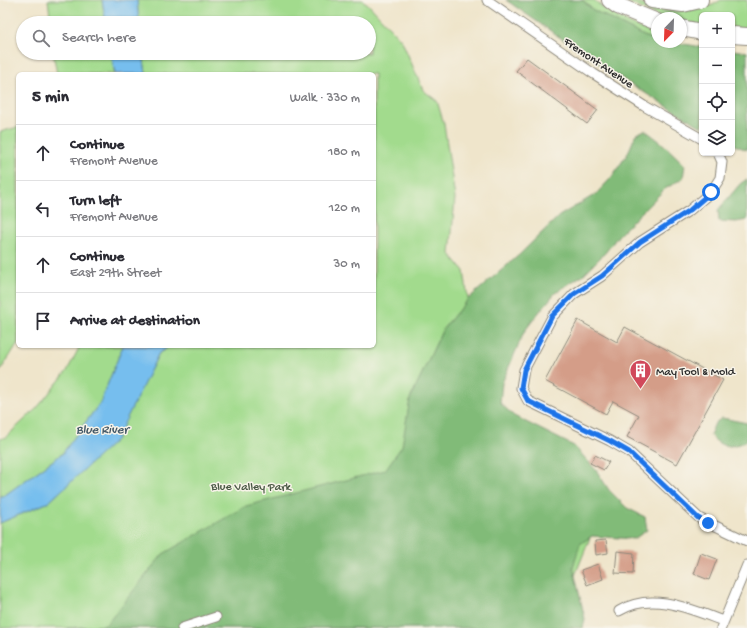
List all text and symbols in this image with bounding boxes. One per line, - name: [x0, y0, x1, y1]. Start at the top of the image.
- north arrow: [651, 12, 687, 48]
- map controls: [699, 12, 735, 156]
- button: +: [699, 12, 735, 48]
- search box: [16, 16, 376, 60]
- icon: search: [30, 27, 52, 49]
- text: Search here: [62, 29, 136, 47]
- street label: Fremont Avenue: [560, 35, 636, 93]
- button: −: [699, 48, 735, 84]
- button: locate: [699, 84, 735, 120]
- text: 5 min: [32, 88, 69, 108]
- text: Walk · 330 m: [290, 91, 360, 106]
- button: layers: [699, 120, 735, 156]
- text: Continue: [70, 136, 124, 154]
- icon: ahead: [32, 142, 54, 164]
- text: 180 m: [328, 145, 360, 160]
- text: Fremont Avenue: [70, 154, 158, 169]
- route start: [702, 183, 720, 201]
- text: Turn left: [70, 192, 121, 210]
- icon: left: [32, 198, 54, 220]
- text: 120 m: [329, 201, 360, 216]
- text: Fremont Avenue: [70, 210, 158, 225]
- text: Continue: [70, 248, 124, 266]
- icon: ahead: [32, 254, 54, 276]
- text: 30 m: [334, 257, 360, 272]
- text: East 29th Street: [70, 266, 161, 281]
- icon: arrive: [32, 310, 54, 332]
- text: Arrive at destination: [70, 312, 200, 330]
- building icon: May Tool & Mold: [628, 358, 654, 391]
- place label: May Tool & Mold: [656, 366, 736, 380]
- water label: Blue River: [76, 423, 130, 438]
- park label: Blue Valley Park: [210, 481, 293, 495]
- route end: [699, 514, 717, 532]

